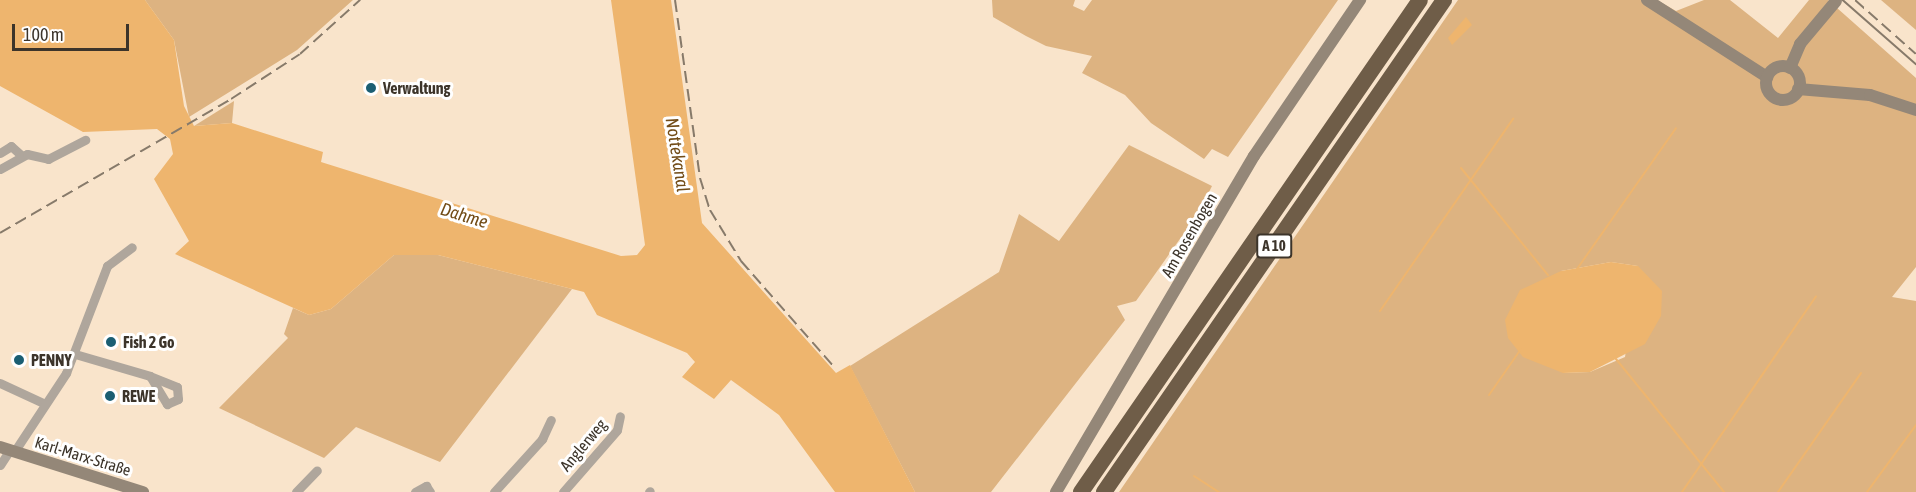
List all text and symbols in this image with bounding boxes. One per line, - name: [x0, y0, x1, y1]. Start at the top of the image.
- scale bar: [15, 12, 132, 50]
- text: 100 m: [23, 24, 64, 45]
- place label: Verwaltung: [383, 78, 450, 98]
- marker: Verwaltung: [364, 81, 378, 95]
- water label: Nottekanal: [660, 116, 694, 194]
- street label: Am Rosenbogen: [1157, 189, 1221, 281]
- water label: Dahme: [438, 199, 490, 233]
- road number: A 10: [1256, 234, 1292, 258]
- place label: Fish 2 Go: [123, 332, 174, 352]
- marker: Fish 2 Go: [104, 335, 118, 349]
- place label: PENNY: [31, 350, 72, 370]
- marker: PENNY: [12, 353, 26, 367]
- place label: REWE: [122, 386, 155, 406]
- marker: REWE: [103, 389, 117, 403]
- street label: Anglerweg: [556, 415, 610, 475]
- street label: Karl-Marx-Straße: [33, 432, 133, 480]

